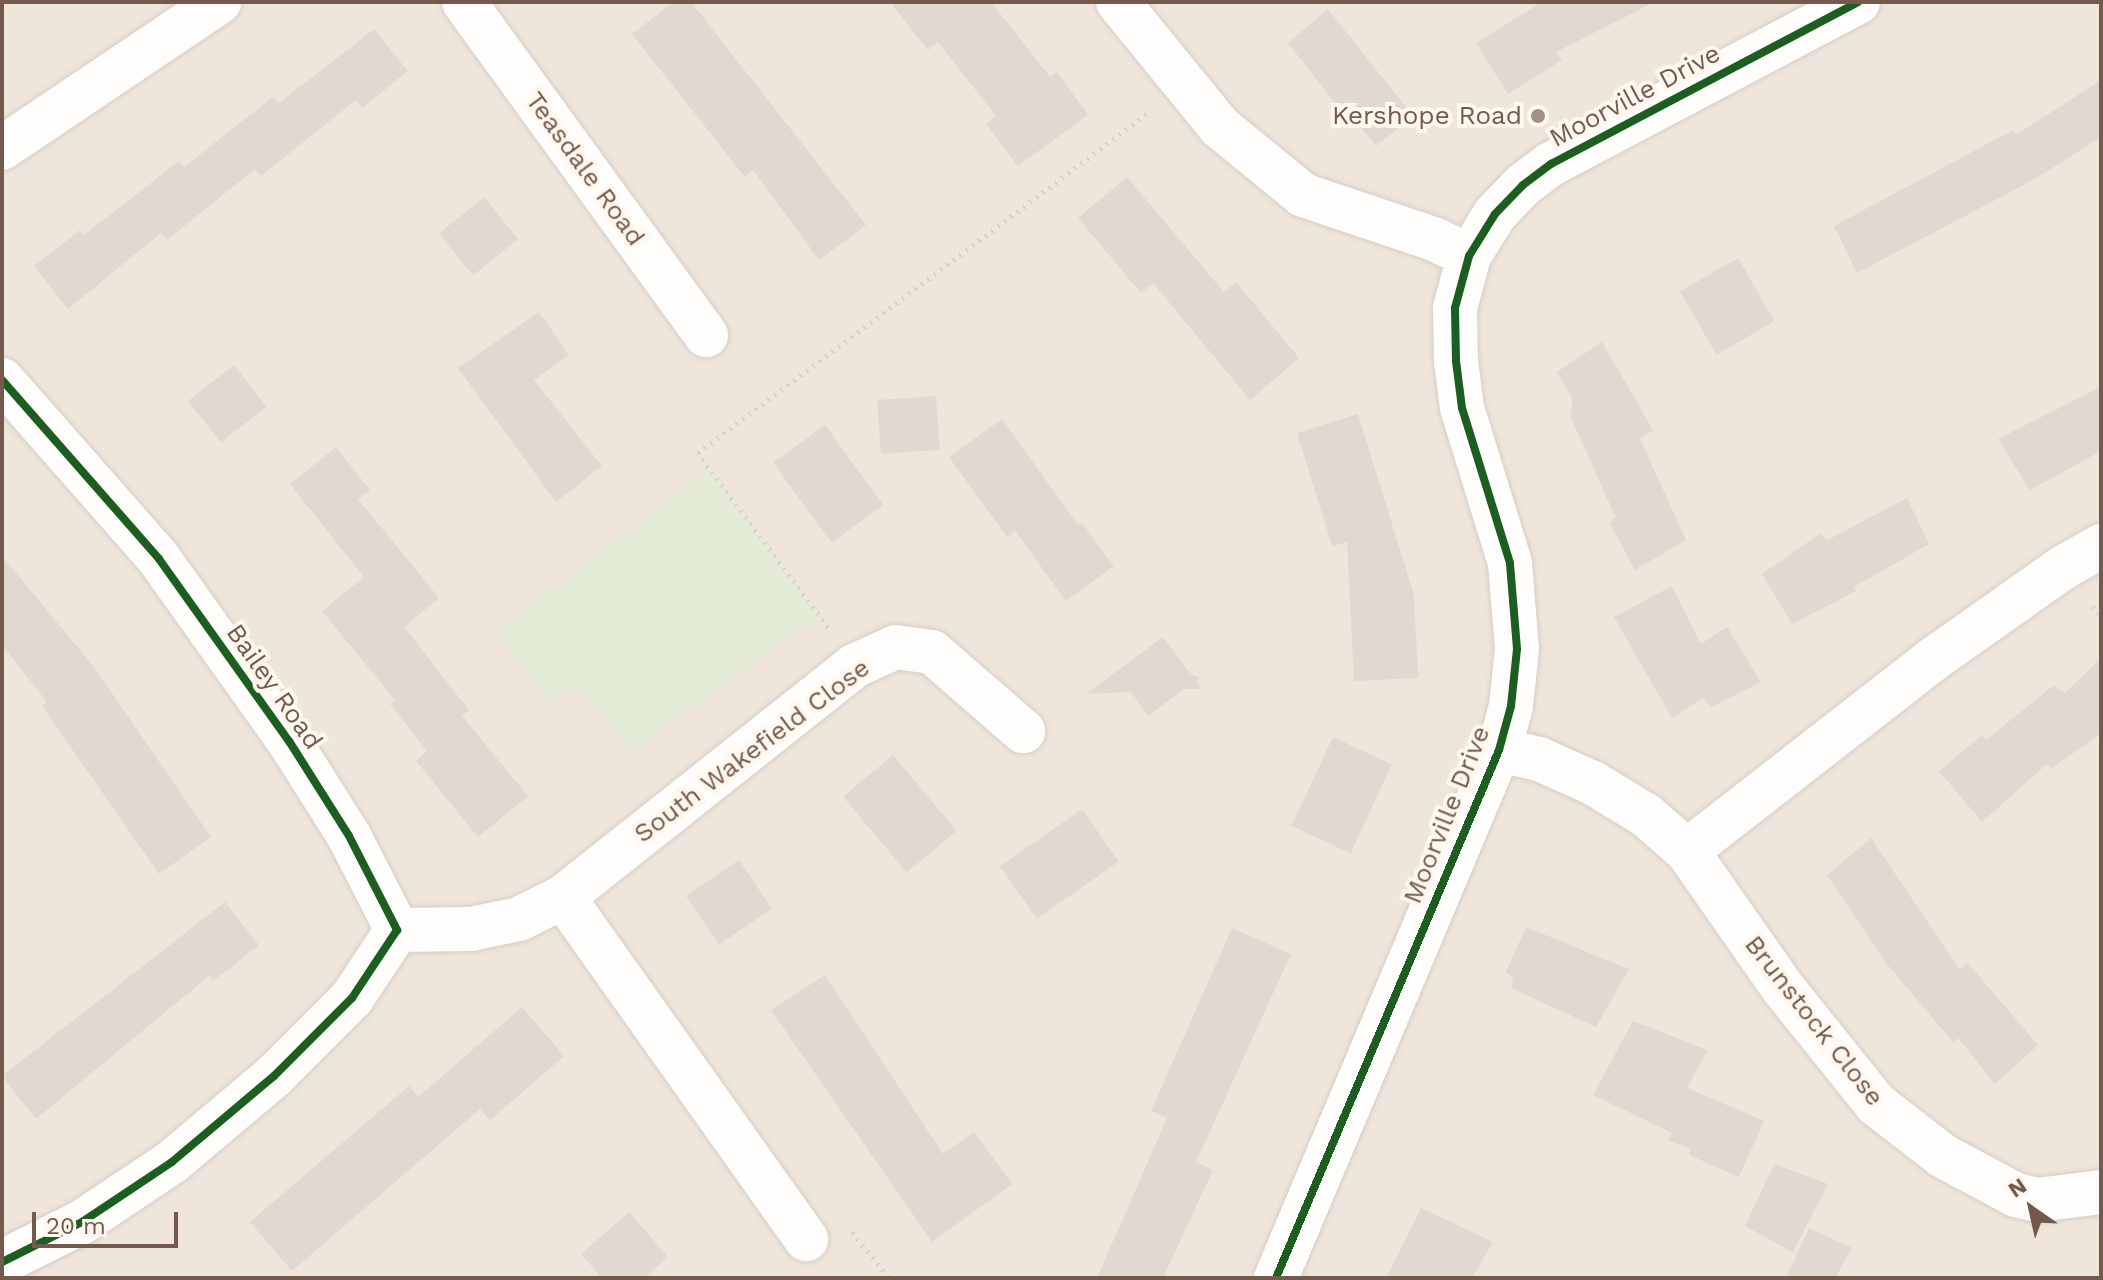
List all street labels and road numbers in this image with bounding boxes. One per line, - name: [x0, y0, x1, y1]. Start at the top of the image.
- street label: Moorville Drive: [1544, 38, 1726, 154]
- street label: Teasdale Road: [519, 86, 651, 252]
- street label: Bailey Road: [219, 618, 329, 756]
- street label: South Wakefield Close: [628, 652, 876, 850]
- street label: Moorville Drive: [1397, 722, 1497, 908]
- street label: Brunstock Close: [1738, 929, 1890, 1113]

